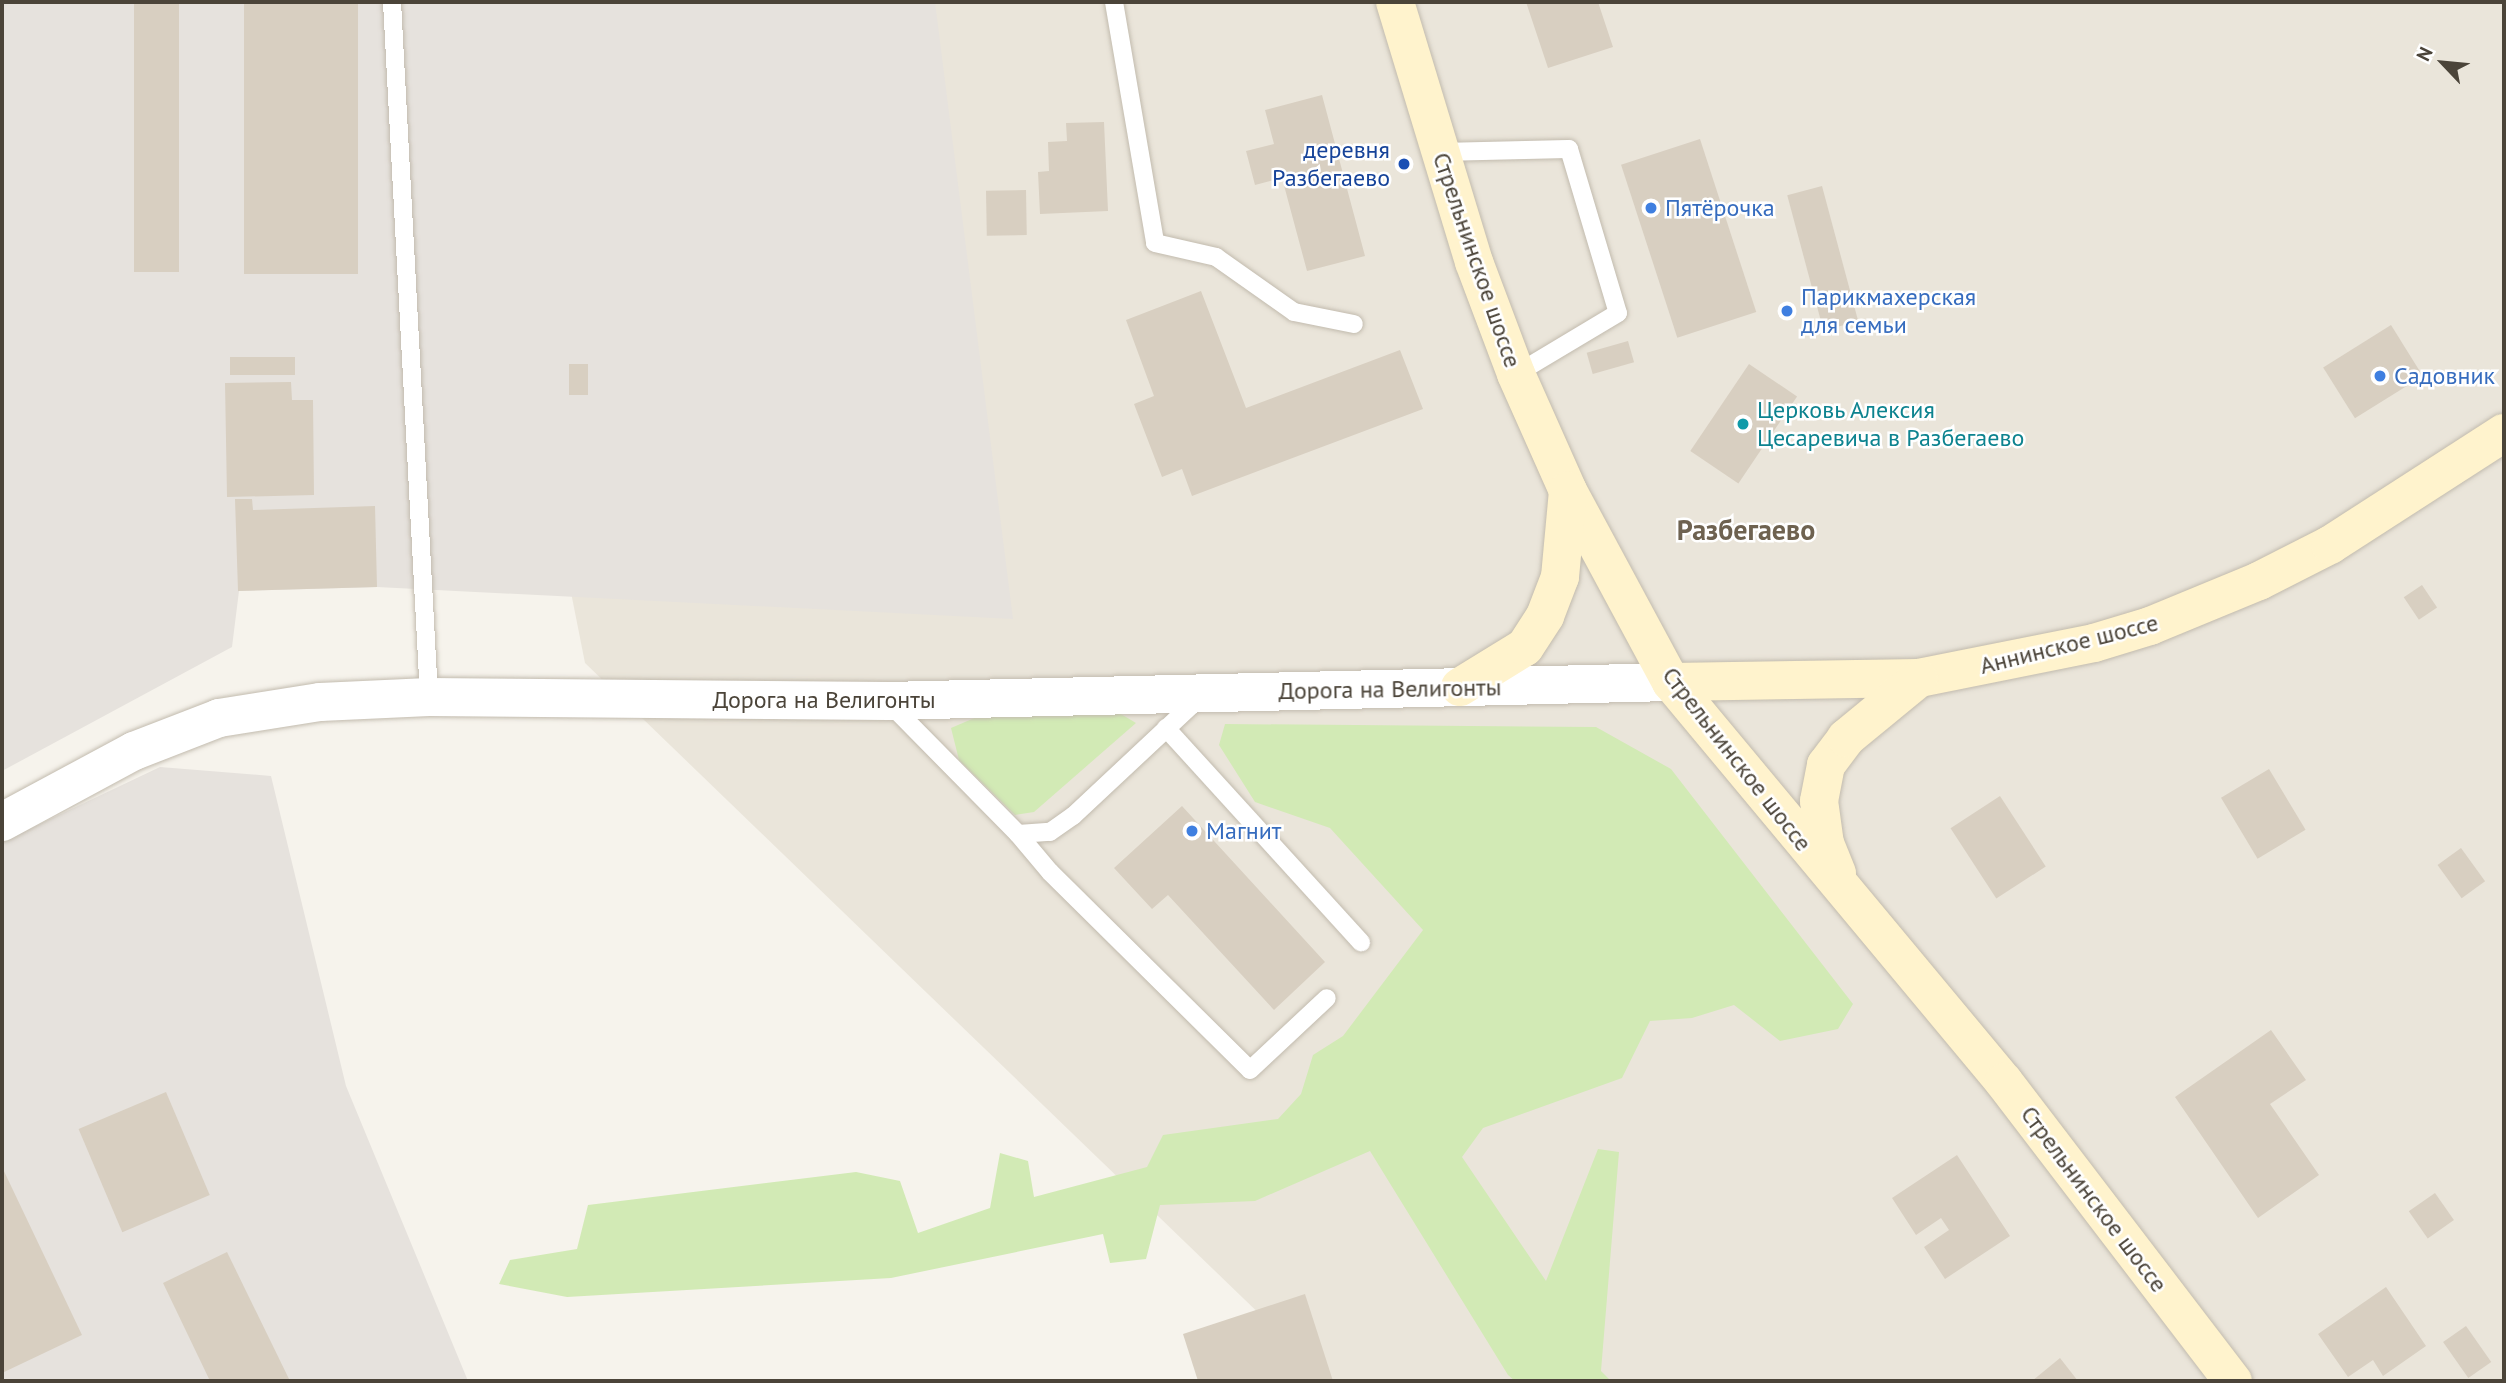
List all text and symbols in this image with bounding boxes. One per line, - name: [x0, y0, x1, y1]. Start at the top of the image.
- north arrow: [2408, 28, 2478, 98]
- text: N: [2411, 43, 2438, 65]
- place label: деревня Разбегаево: [1272, 136, 1390, 192]
- street label: Стрельнинское шоссе: [1427, 149, 1527, 371]
- marker: деревня Разбегаево: [1396, 156, 1412, 172]
- place label: Пятёрочка: [1665, 194, 1775, 222]
- marker: Пятёрочка: [1643, 200, 1659, 216]
- place label: Парикмахерская для семьи: [1801, 283, 1976, 339]
- marker: Парикмахерская для семьи: [1779, 303, 1795, 319]
- place label: Садовник: [2394, 362, 2495, 390]
- marker: Садовник: [2372, 368, 2388, 384]
- place label: Церковь Алексия Цесаревича в Разбегаево: [1757, 396, 2024, 452]
- marker: Церковь Алексия Цесаревича в Разбегаево: [1735, 416, 1751, 432]
- district label: Разбегаево: [1677, 513, 1815, 547]
- street label: Аннинское шоссе: [1977, 608, 2161, 680]
- street label: Стрельнинское шоссе: [1656, 661, 1818, 857]
- street label: Дорога на Велигонты: [1278, 673, 1502, 705]
- street label: Дорога на Велигонты: [712, 686, 936, 714]
- place label: Магнит: [1206, 817, 1281, 845]
- marker: Магнит: [1184, 823, 1200, 839]
- street label: Стрельнинское шоссе: [2015, 1100, 2173, 1298]

